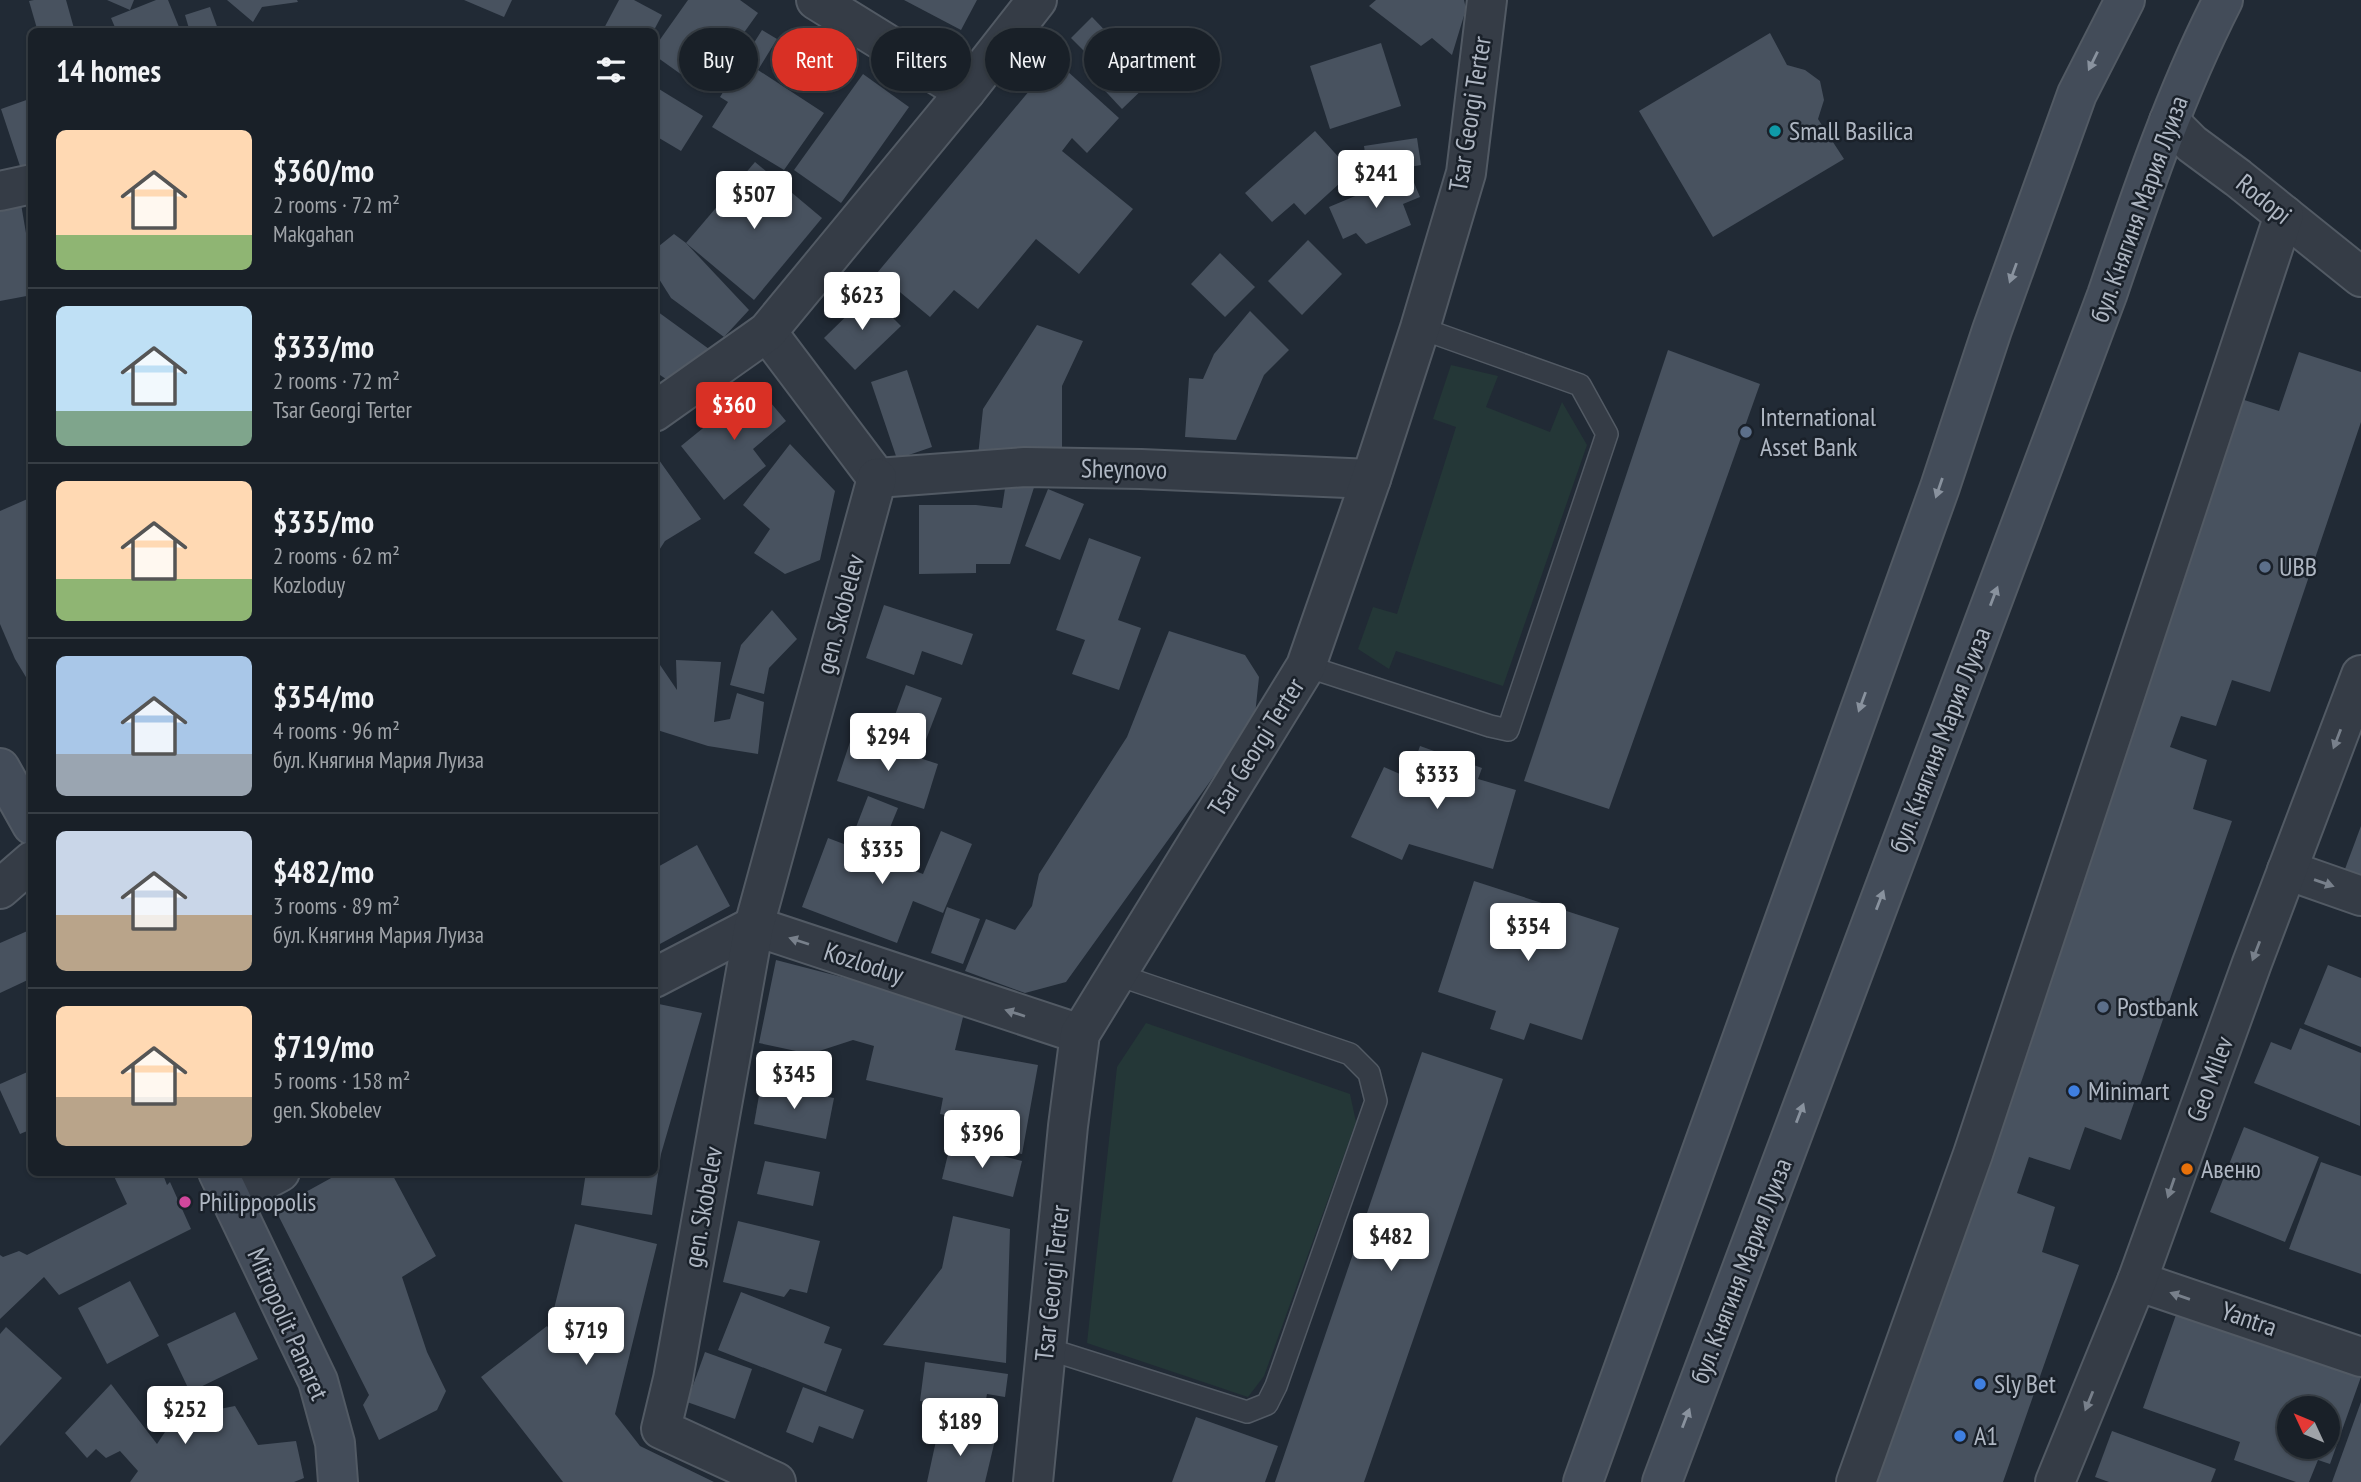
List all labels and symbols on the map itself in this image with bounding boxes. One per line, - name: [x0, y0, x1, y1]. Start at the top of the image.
- street label: Tsar Georgi Terter: [1441, 34, 1498, 194]
- one-way arrow: [2088, 51, 2099, 71]
- street label: бул. Княгиня Мария Луиза: [2082, 91, 2195, 327]
- place label: Small Basilica: [1789, 114, 1914, 147]
- marker: Small Basilica: [1767, 123, 1783, 139]
- pin: $241: [1335, 150, 1417, 210]
- street label: Rodopi: [2230, 166, 2299, 231]
- pin: $507: [713, 172, 795, 231]
- one-way arrow: [2007, 263, 2018, 284]
- pin: $623: [821, 272, 903, 332]
- pin: $360: [693, 382, 775, 442]
- place label: International Asset Bank: [1760, 400, 1876, 463]
- marker: International Asset Bank: [1738, 424, 1754, 440]
- street label: Sheynovo: [1081, 451, 1167, 486]
- one-way arrow: [1933, 478, 1944, 499]
- street label: gen. Skobelev: [808, 550, 871, 677]
- place label: UBB: [2279, 550, 2317, 583]
- marker: UBB: [2257, 559, 2273, 575]
- one-way arrow: [1989, 585, 2000, 606]
- street label: бул. Княгиня Мария Луиза: [1881, 623, 1998, 857]
- street label: Tsar Georgi Terter: [1200, 671, 1311, 822]
- one-way arrow: [1856, 692, 1867, 713]
- pin: $294: [847, 714, 929, 773]
- one-way arrow: [2331, 728, 2342, 749]
- pin: $333: [1396, 752, 1478, 811]
- pin: $335: [841, 826, 923, 886]
- one-way arrow: [2314, 878, 2335, 889]
- one-way arrow: [1875, 890, 1886, 911]
- pin: $354: [1487, 904, 1569, 963]
- street label: Kozloduy: [820, 934, 908, 991]
- one-way arrow: [789, 936, 810, 946]
- one-way arrow: [2251, 941, 2262, 962]
- place label: Postbank: [2117, 990, 2198, 1023]
- marker: Postbank: [2095, 999, 2111, 1015]
- one-way arrow: [1005, 1007, 1026, 1017]
- street label: Geo Milev: [2179, 1032, 2240, 1126]
- pin: $345: [753, 1052, 835, 1111]
- place label: Minimart: [2088, 1074, 2169, 1107]
- marker: Minimart: [2066, 1083, 2082, 1099]
- one-way arrow: [1795, 1103, 1806, 1124]
- pin: $396: [941, 1110, 1023, 1170]
- street label: gen. Skobelev: [676, 1144, 729, 1270]
- place label: Авеню: [2201, 1152, 2261, 1185]
- street label: бул. Княгиня Мария Луиза: [1682, 1154, 1799, 1388]
- marker: Авеню: [2179, 1161, 2195, 1177]
- one-way arrow: [2165, 1178, 2176, 1199]
- place label: Philippopolis: [199, 1185, 316, 1218]
- marker: Philippopolis: [177, 1194, 193, 1210]
- street label: Tsar Georgi Terter: [1027, 1203, 1076, 1363]
- pin: $482: [1350, 1214, 1432, 1273]
- street label: Mitropolit Panaret: [240, 1243, 337, 1405]
- one-way arrow: [2170, 1290, 2191, 1301]
- street label: Yantra: [2217, 1294, 2281, 1343]
- pin: $719: [545, 1308, 627, 1367]
- place label: Sly Bet: [1994, 1367, 2056, 1400]
- marker: Sly Bet: [1972, 1376, 1988, 1392]
- pin: $252: [144, 1386, 226, 1446]
- one-way arrow: [2083, 1390, 2094, 1411]
- north arrow: [2277, 1396, 2340, 1460]
- pin: $189: [919, 1398, 1001, 1458]
- one-way arrow: [1681, 1408, 1692, 1429]
- place label: A1: [1974, 1419, 1998, 1452]
- marker: A1: [1952, 1428, 1968, 1444]

